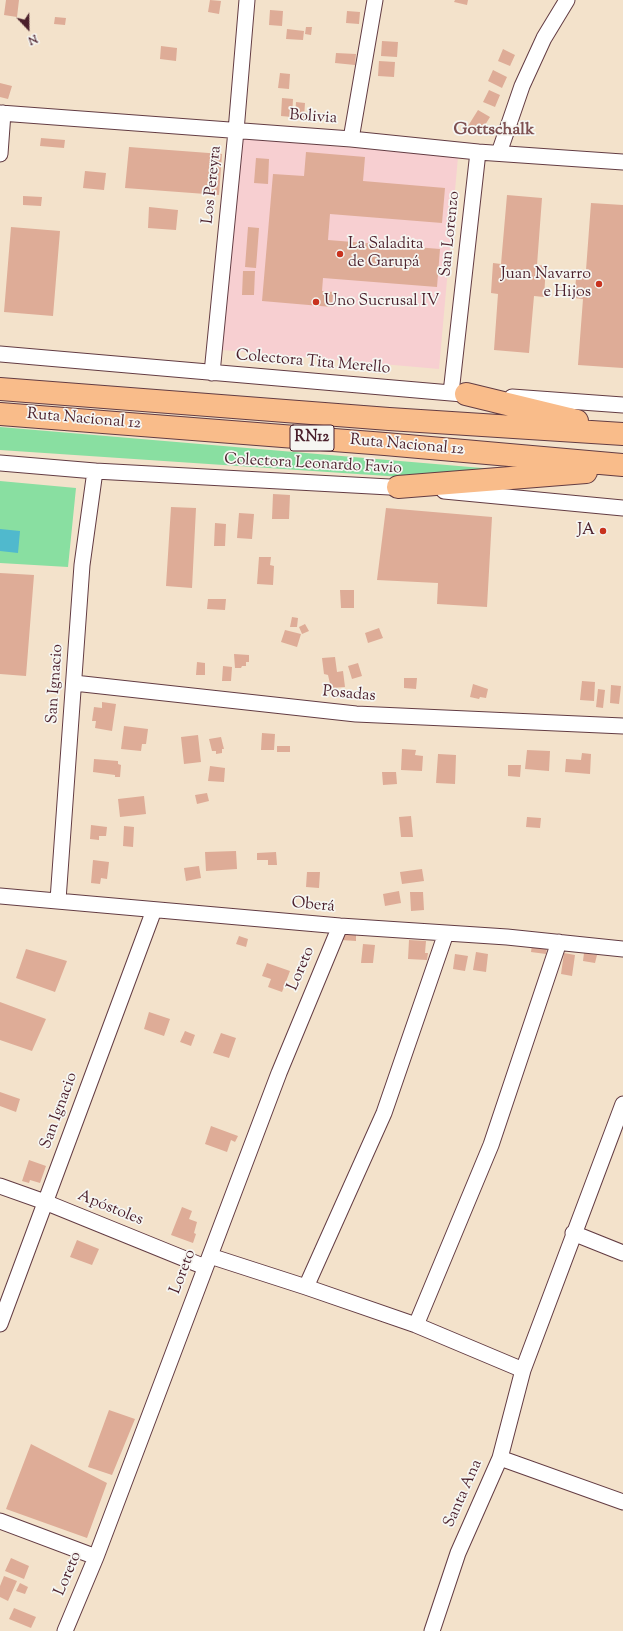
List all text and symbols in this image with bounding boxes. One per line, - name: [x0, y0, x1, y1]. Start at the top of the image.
- north arrow: [8, 8, 48, 48]
- text: N: [25, 30, 40, 48]
- street label: Bolivia: [288, 107, 338, 129]
- district label: Gottschalk: [453, 121, 535, 141]
- street label: Los Pereyra: [199, 145, 227, 225]
- street label: San Lorenzo: [437, 190, 465, 278]
- place label: La Saladita de Garupá: [348, 235, 423, 273]
- marker: La Saladita de Garupá: [335, 249, 345, 259]
- place label: Juan Navarro e Hijos: [501, 265, 591, 303]
- marker: Juan Navarro e Hijos: [594, 279, 604, 289]
- place label: Uno Sucrusal IV: [324, 292, 439, 312]
- marker: Uno Sucrusal IV: [311, 297, 321, 307]
- street label: Colectora Tita Merello: [235, 347, 391, 379]
- street label: Ruta Nacional 12: [26, 405, 142, 435]
- road number: RN12: [290, 425, 334, 451]
- street label: Ruta Nacional 12: [349, 431, 465, 461]
- street label: Colectora Leonardo Favio: [224, 451, 402, 479]
- place label: JA: [577, 521, 595, 541]
- marker: JA: [598, 526, 608, 536]
- street label: San Ignacio: [44, 643, 68, 725]
- street label: Posadas: [322, 683, 376, 707]
- street label: Oberá: [291, 895, 335, 917]
- street label: Loreto: [284, 944, 320, 994]
- street label: San Ignacio: [37, 1070, 83, 1152]
- street label: Apóstoles: [74, 1187, 146, 1231]
- street label: Loreto: [167, 1247, 201, 1297]
- street label: Santa Ana: [441, 1457, 487, 1531]
- street label: Loreto: [51, 1549, 87, 1599]

